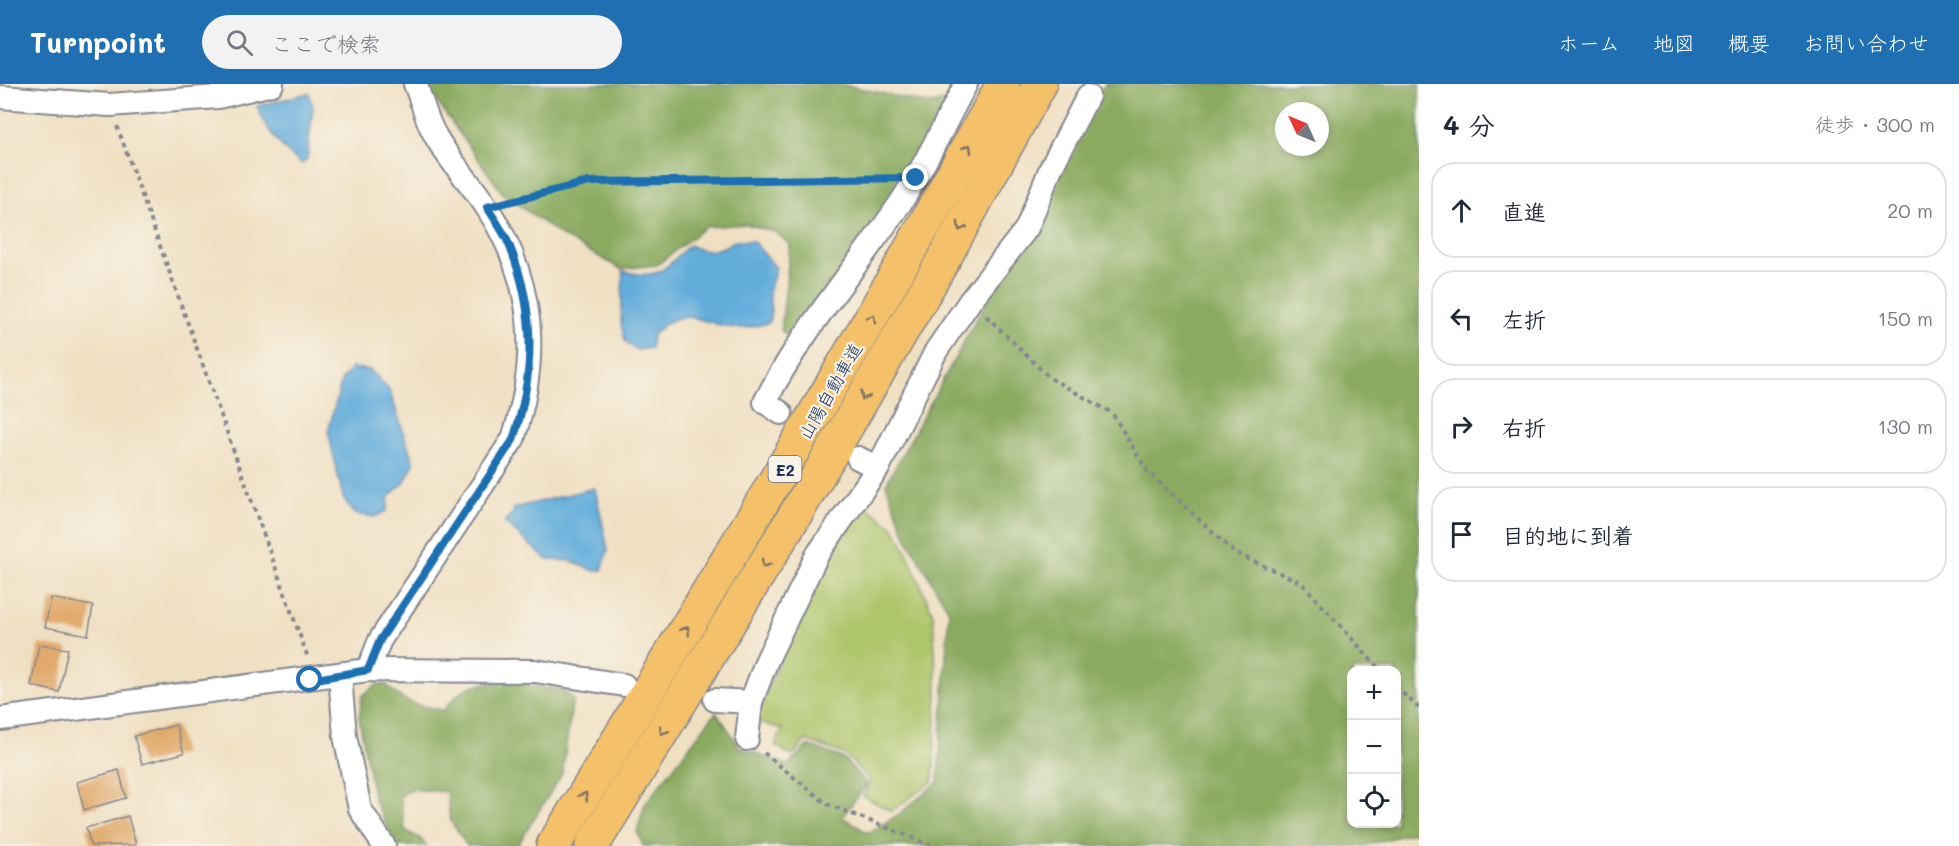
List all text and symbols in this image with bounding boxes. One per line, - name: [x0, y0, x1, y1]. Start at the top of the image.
- search box: [202, 15, 622, 69]
- text: Turnpoint: [30, 24, 166, 60]
- icon: search: [223, 26, 256, 59]
- text: ここで検索: [271, 29, 381, 58]
- text: ホーム: [1558, 29, 1620, 56]
- text: 地図: [1653, 29, 1695, 56]
- text: 概要: [1728, 29, 1770, 56]
- text: お問い合わせ: [1803, 29, 1929, 56]
- north arrow: [1275, 102, 1329, 156]
- text: 4 分: [1443, 108, 1495, 142]
- text: 徒歩 · 300 m: [1815, 111, 1935, 137]
- one-way arrow: [961, 144, 972, 155]
- route end: [902, 164, 928, 190]
- icon: ahead: [1445, 194, 1478, 227]
- text: 直進: [1502, 197, 1546, 226]
- text: 20 m: [1887, 197, 1933, 223]
- one-way arrow: [957, 221, 968, 232]
- icon: left: [1445, 302, 1478, 335]
- text: 左折: [1502, 305, 1546, 334]
- text: 150 m: [1878, 305, 1933, 331]
- one-way arrow: [865, 314, 876, 324]
- street label: 山陽自動車道: [793, 338, 867, 444]
- one-way arrow: [860, 390, 871, 401]
- icon: right: [1445, 410, 1478, 443]
- text: 右折: [1502, 413, 1546, 442]
- text: 130 m: [1878, 413, 1933, 439]
- road number: E2: [768, 456, 802, 482]
- icon: arrive: [1445, 518, 1478, 551]
- text: 目的地に到着: [1502, 521, 1634, 550]
- one-way arrow: [760, 558, 772, 568]
- one-way arrow: [679, 626, 691, 636]
- route start: [296, 666, 322, 692]
- map controls: [1347, 666, 1401, 828]
- button: +: [1347, 666, 1401, 720]
- button: −: [1347, 720, 1401, 774]
- one-way arrow: [658, 725, 670, 735]
- button: locate: [1347, 774, 1401, 828]
- one-way arrow: [577, 792, 589, 802]

